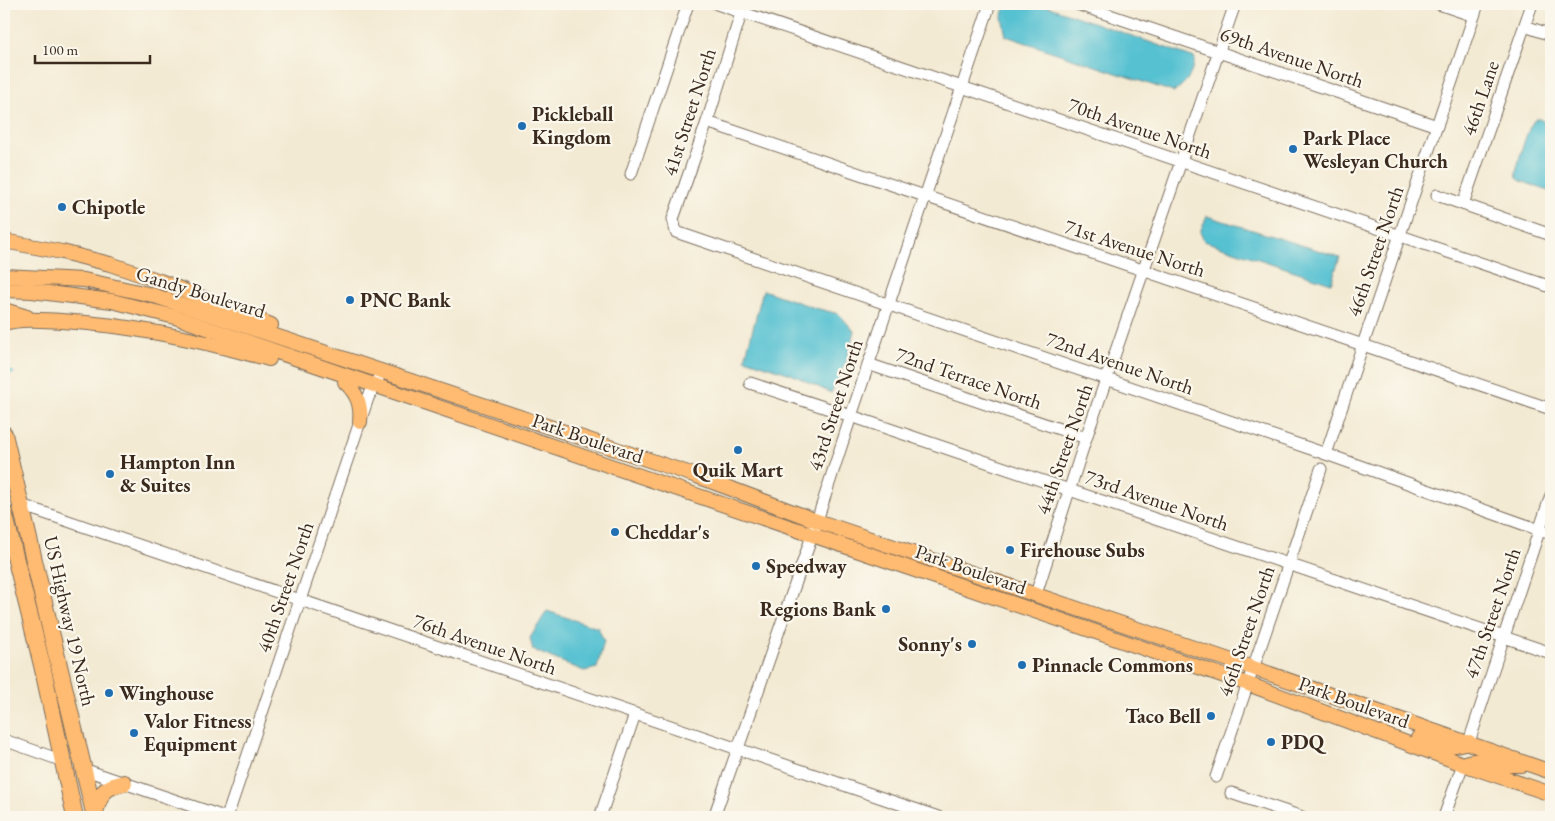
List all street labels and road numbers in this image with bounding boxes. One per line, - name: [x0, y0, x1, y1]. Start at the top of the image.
- street label: 69th Avenue North: [1217, 20, 1367, 94]
- street label: 41st Street North: [656, 45, 722, 179]
- street label: 46th Lane: [1455, 57, 1505, 139]
- street label: 70th Avenue North: [1065, 91, 1215, 165]
- street label: 46th Street North: [1340, 182, 1410, 320]
- street label: 71st Avenue North: [1061, 213, 1209, 283]
- street label: Gandy Boulevard: [133, 260, 270, 324]
- street label: 72nd Avenue North: [1043, 326, 1197, 400]
- street label: 43rd Street North: [801, 336, 869, 474]
- street label: 72nd Terrace North: [892, 341, 1046, 415]
- street label: 44th Street North: [1029, 380, 1099, 518]
- street label: Park Boulevard: [529, 407, 648, 469]
- street label: 73rd Avenue North: [1082, 463, 1232, 537]
- street label: 40th Street North: [250, 518, 320, 656]
- street label: US Highway 19 North: [38, 533, 102, 709]
- street label: Park Boulevard: [912, 538, 1031, 600]
- street label: 47th Street North: [1457, 544, 1527, 682]
- street label: 46th Street North: [1211, 562, 1281, 700]
- street label: 76th Avenue North: [410, 607, 560, 681]
- street label: Park Boulevard: [1295, 670, 1414, 734]

